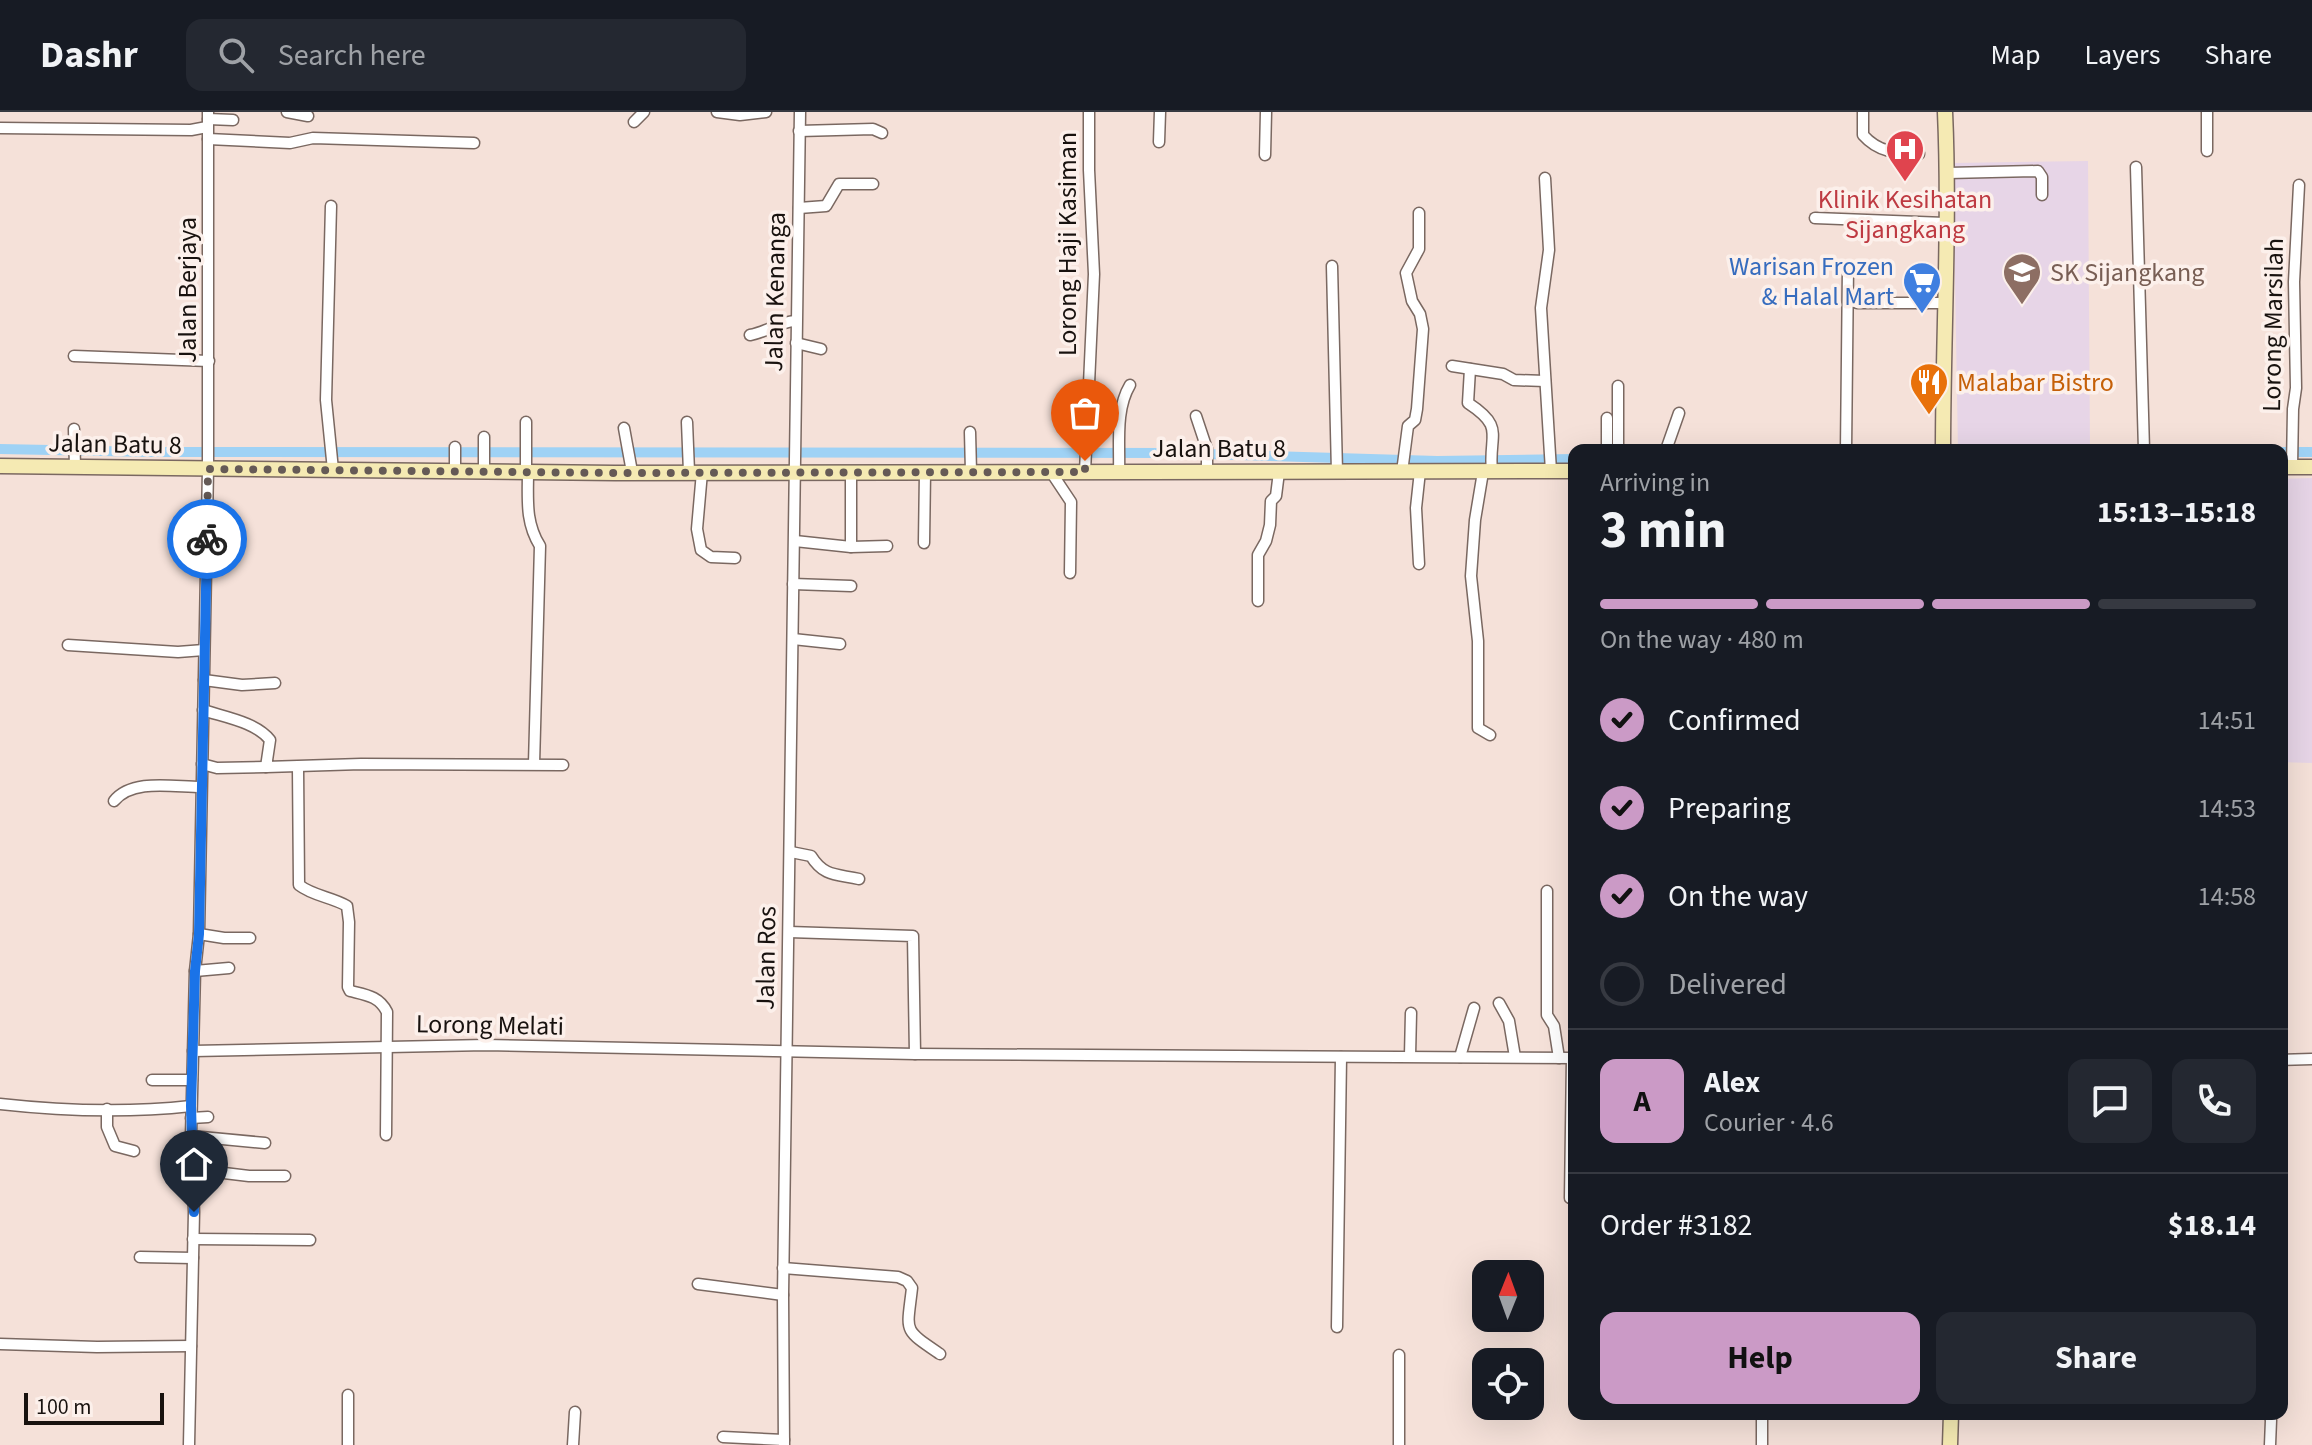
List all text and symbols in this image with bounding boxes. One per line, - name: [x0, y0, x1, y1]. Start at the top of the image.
- search box: [186, 19, 746, 91]
- text: Dashr: [40, 28, 138, 82]
- icon: search: [214, 33, 258, 77]
- text: Search here: [278, 34, 426, 77]
- text: Map: [1990, 35, 2040, 75]
- text: Layers: [2084, 35, 2160, 75]
- text: Share: [2204, 35, 2272, 75]
- hospital icon: Klinik Kesihatan Sijangkang: [1884, 128, 1926, 183]
- street label: Lorong Haji Kasiman: [1049, 132, 1086, 356]
- place label: Klinik Kesihatan Sijangkang: [1818, 181, 1992, 248]
- street label: Jalan Kenanga: [755, 212, 795, 372]
- street label: Jalan Berjaya: [169, 217, 206, 363]
- street label: Lorong Marsilah: [2253, 238, 2293, 412]
- place label: Warisan Frozen & Halal Mart: [1729, 248, 1894, 315]
- school or university icon: SK Sijangkang: [2001, 251, 2043, 306]
- place label: SK Sijangkang: [2050, 254, 2204, 291]
- supermarket icon: Warisan Frozen & Halal Mart: [1901, 260, 1943, 315]
- restaurant icon: Malabar Bistro: [1908, 361, 1950, 416]
- place label: Malabar Bistro: [1957, 364, 2114, 401]
- pin: [1051, 379, 1119, 461]
- icon: bag: [1063, 391, 1107, 435]
- street label: Jalan Batu 8: [48, 424, 182, 464]
- street label: Jalan Batu 8: [1152, 430, 1286, 467]
- text: Arriving in: [1600, 464, 1710, 501]
- text: 15:13–15:18: [2097, 491, 2256, 534]
- text: 3 min: [1600, 494, 1727, 568]
- courier: [167, 499, 247, 579]
- icon: bike: [185, 517, 229, 561]
- text: On the way · 480 m: [1600, 621, 1804, 658]
- icon: check: [1600, 698, 1644, 742]
- text: Confirmed: [1668, 699, 1801, 742]
- text: 14:51: [2198, 702, 2256, 739]
- icon: check: [1600, 786, 1644, 830]
- text: Preparing: [1668, 787, 1791, 830]
- text: 14:53: [2198, 790, 2256, 827]
- icon: check: [1600, 874, 1644, 918]
- text: On the way: [1668, 875, 1808, 918]
- text: 14:58: [2198, 878, 2256, 915]
- street label: Jalan Ros: [747, 905, 785, 1010]
- text: Delivered: [1668, 963, 1787, 1006]
- street label: Lorong Melati: [416, 1005, 564, 1045]
- button: chat: [2068, 1059, 2152, 1143]
- button: phone: [2172, 1059, 2256, 1143]
- text: Alex: [1704, 1061, 1760, 1104]
- text: A: [1633, 1080, 1651, 1123]
- text: Courier · 4.6: [1704, 1104, 1834, 1141]
- pin: [160, 1130, 228, 1212]
- icon: home: [172, 1142, 216, 1186]
- text: Order #3182: [1600, 1204, 1753, 1247]
- text: $18.14: [2168, 1204, 2256, 1247]
- north arrow: [1472, 1260, 1544, 1332]
- map controls: [1472, 1260, 1544, 1420]
- button: Help: [1600, 1312, 1920, 1404]
- button: Share: [1936, 1312, 2256, 1404]
- button: locate: [1472, 1348, 1544, 1420]
- scale bar: [24, 1389, 164, 1425]
- text: 100 m: [36, 1391, 91, 1423]

